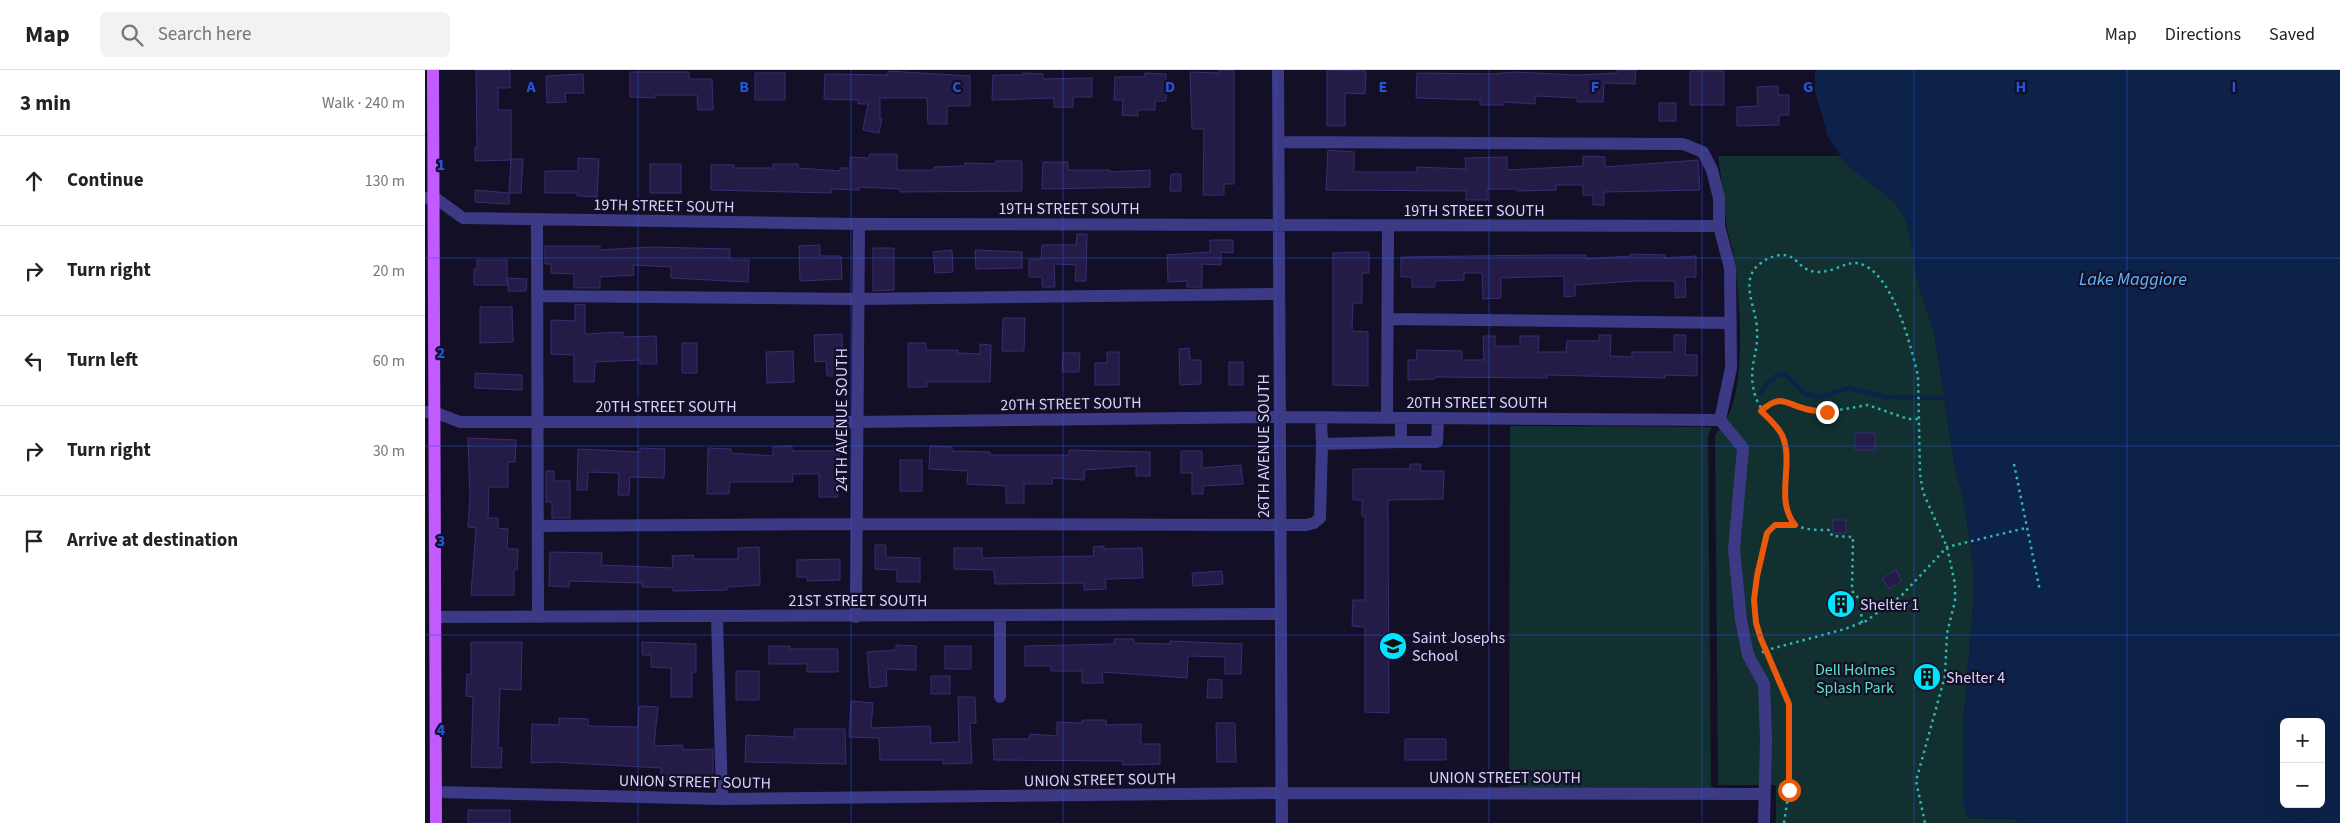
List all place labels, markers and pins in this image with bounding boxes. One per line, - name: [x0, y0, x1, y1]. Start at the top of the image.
- building icon: Shelter 1: [1826, 589, 1856, 619]
- place label: Shelter 1: [1860, 594, 1919, 616]
- place label: Saint Josephs School: [1412, 627, 1505, 667]
- school or university icon: Saint Josephs School: [1378, 631, 1408, 661]
- building icon: Shelter 4: [1912, 662, 1942, 692]
- place label: Shelter 4: [1946, 667, 2005, 689]

